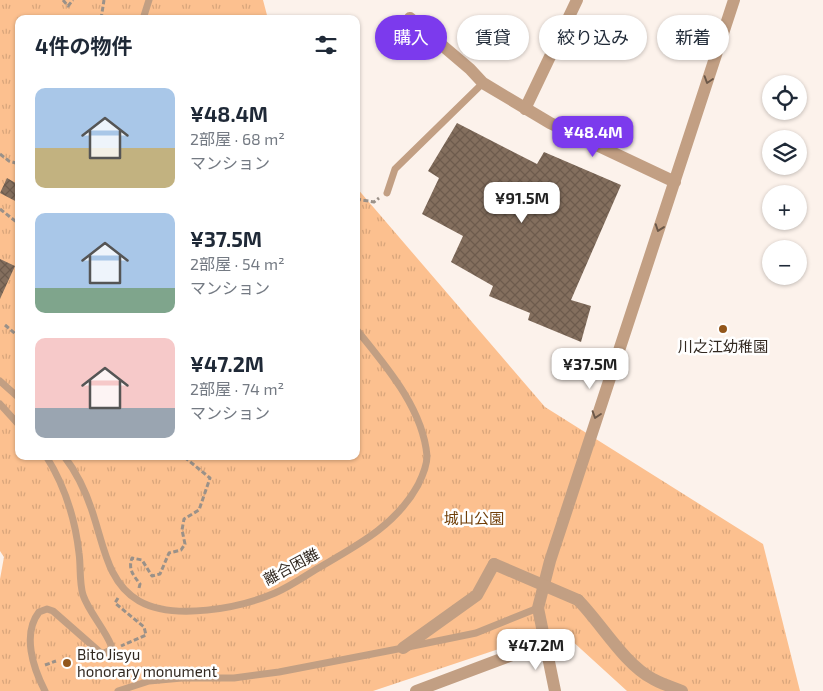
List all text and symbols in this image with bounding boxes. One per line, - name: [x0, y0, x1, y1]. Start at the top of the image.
- chip: 購入: [375, 15, 447, 60]
- chip: 賃貸: [457, 15, 529, 60]
- chip: 絞り込み: [539, 15, 647, 60]
- chip: 新着: [657, 15, 729, 60]
- icon: filters: [312, 31, 340, 59]
- text: 4件の物件: [35, 33, 132, 58]
- one-way arrow: [704, 75, 714, 83]
- map controls: [762, 75, 807, 285]
- button: locate: [762, 75, 807, 120]
- text: ¥48.4M: [190, 101, 268, 126]
- icon: home: [75, 108, 135, 168]
- pin: ¥48.4M: [552, 116, 634, 158]
- text: ¥48.4M: [563, 122, 623, 141]
- text: 2部屋 · 68 m²: [190, 129, 285, 148]
- button: layers: [762, 130, 807, 175]
- text: マンション: [190, 153, 270, 172]
- pin: ¥91.5M: [481, 182, 563, 224]
- button: +: [762, 185, 807, 230]
- text: ¥91.5M: [495, 188, 549, 207]
- one-way arrow: [655, 223, 665, 232]
- text: ¥37.5M: [190, 226, 262, 251]
- icon: home: [75, 233, 135, 293]
- button: −: [762, 240, 807, 285]
- text: 2部屋 · 54 m²: [190, 254, 285, 273]
- text: マンション: [190, 278, 270, 297]
- marker: 川之江幼稚園: [717, 323, 729, 335]
- place label: 川之江幼稚園: [678, 337, 768, 355]
- pin: ¥37.5M: [549, 348, 631, 390]
- text: ¥47.2M: [190, 351, 264, 376]
- text: ¥37.5M: [563, 354, 617, 373]
- icon: home: [75, 358, 135, 418]
- text: 2部屋 · 74 m²: [190, 379, 284, 398]
- text: マンション: [190, 403, 270, 422]
- one-way arrow: [592, 410, 602, 419]
- park label: 城山公園: [444, 509, 504, 527]
- street label: 離合困難: [260, 544, 322, 588]
- pin: ¥47.2M: [495, 628, 577, 671]
- text: ¥47.2M: [508, 635, 564, 654]
- place label: Bito Jisyu honorary monument: [77, 645, 218, 680]
- marker: Bito Jisyu honorary monument: [61, 657, 73, 669]

